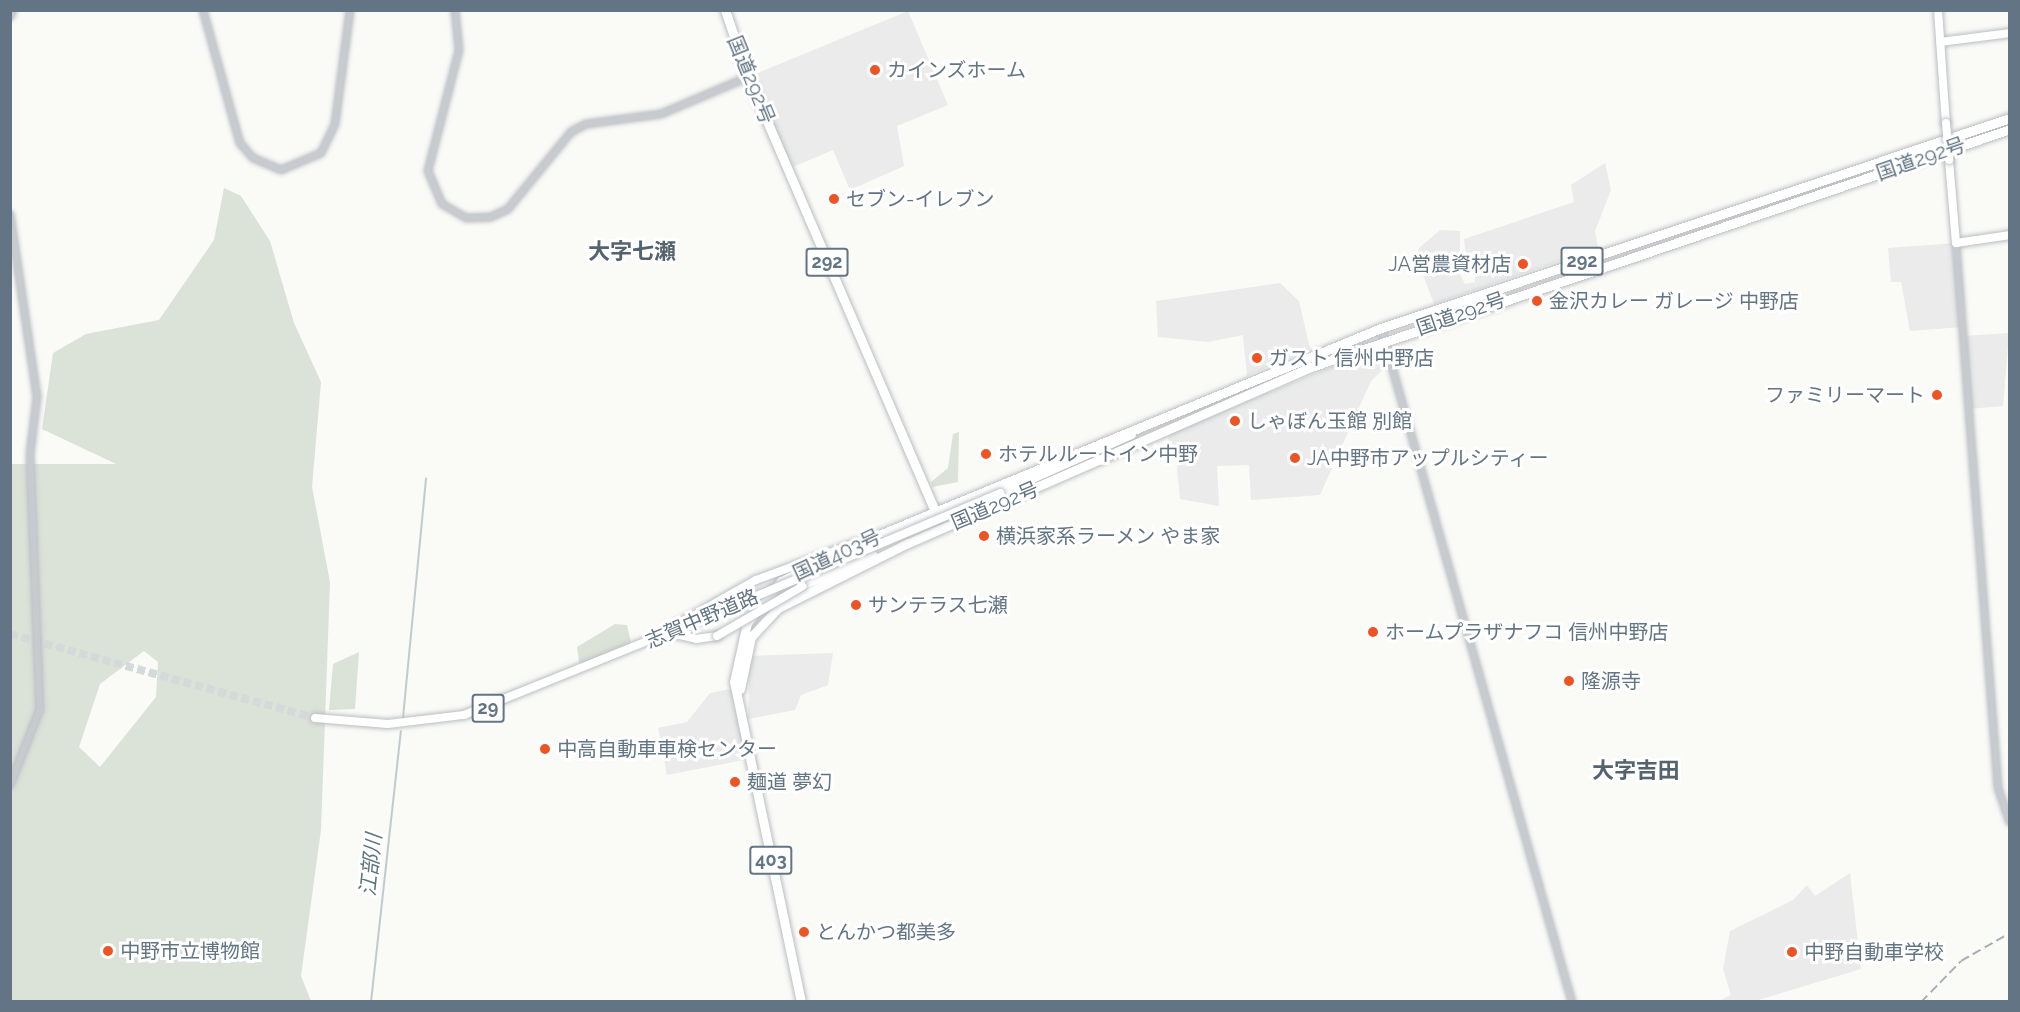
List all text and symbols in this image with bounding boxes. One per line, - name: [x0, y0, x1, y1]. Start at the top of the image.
- street label: 国道292号: [723, 33, 779, 127]
- place label: カインズホーム: [887, 58, 1027, 82]
- marker: カインズホーム: [868, 63, 882, 77]
- street label: 国道292号: [1873, 133, 1969, 185]
- place label: セブン-イレブン: [846, 187, 994, 211]
- marker: セブン-イレブン: [827, 192, 841, 206]
- district label: 大字七瀬: [588, 239, 676, 265]
- road number: 292: [1560, 246, 1604, 276]
- road number: 292: [804, 247, 850, 277]
- place label: JA営農資材店: [1388, 252, 1511, 276]
- marker: JA営農資材店: [1516, 257, 1530, 271]
- street label: 国道292号: [1413, 288, 1509, 340]
- place label: 金沢カレー ガレージ 中野店: [1549, 289, 1799, 313]
- marker: 金沢カレー ガレージ 中野店: [1530, 294, 1544, 308]
- place label: ガスト 信州中野店: [1269, 346, 1434, 370]
- marker: ガスト 信州中野店: [1250, 351, 1264, 365]
- place label: ファミリーマート: [1765, 383, 1925, 407]
- marker: ファミリーマート: [1930, 388, 1944, 402]
- place label: しゃぼん玉館 別館: [1247, 409, 1412, 433]
- marker: しゃぼん玉館 別館: [1228, 414, 1242, 428]
- place label: ホテルルートイン中野: [998, 442, 1198, 466]
- place label: JA中野市アップルシティー: [1307, 446, 1550, 470]
- marker: ホテルルートイン中野: [979, 447, 993, 461]
- marker: JA中野市アップルシティー: [1288, 451, 1302, 465]
- street label: 国道292号: [948, 477, 1042, 535]
- street label: 国道403号: [789, 524, 885, 586]
- place label: 横浜家系ラーメン やま家: [996, 524, 1221, 548]
- marker: 横浜家系ラーメン やま家: [977, 529, 991, 543]
- street label: 志賀中野道路: [642, 585, 762, 653]
- place label: サンテラス七瀬: [868, 593, 1008, 617]
- marker: サンテラス七瀬: [849, 598, 863, 612]
- place label: ホームプラザナフコ 信州中野店: [1385, 620, 1670, 644]
- marker: ホームプラザナフコ 信州中野店: [1366, 625, 1380, 639]
- place label: 隆源寺: [1581, 669, 1641, 693]
- marker: 隆源寺: [1562, 674, 1576, 688]
- road number: 29: [472, 693, 504, 723]
- place label: 中高自動車車検センター: [557, 737, 777, 761]
- marker: 中高自動車車検センター: [538, 742, 552, 756]
- district label: 大字吉田: [1592, 758, 1680, 784]
- place label: 麺道 夢幻: [747, 770, 832, 794]
- marker: 麺道 夢幻: [728, 775, 742, 789]
- water label: 江部川: [355, 832, 387, 898]
- road number: 403: [748, 845, 794, 875]
- place label: とんかつ都美多: [816, 920, 956, 944]
- marker: とんかつ都美多: [797, 925, 811, 939]
- place label: 中野市立博物館: [120, 939, 260, 963]
- place label: 中野自動車学校: [1804, 940, 1944, 964]
- marker: 中野市立博物館: [101, 944, 115, 958]
- marker: 中野自動車学校: [1785, 945, 1799, 959]

